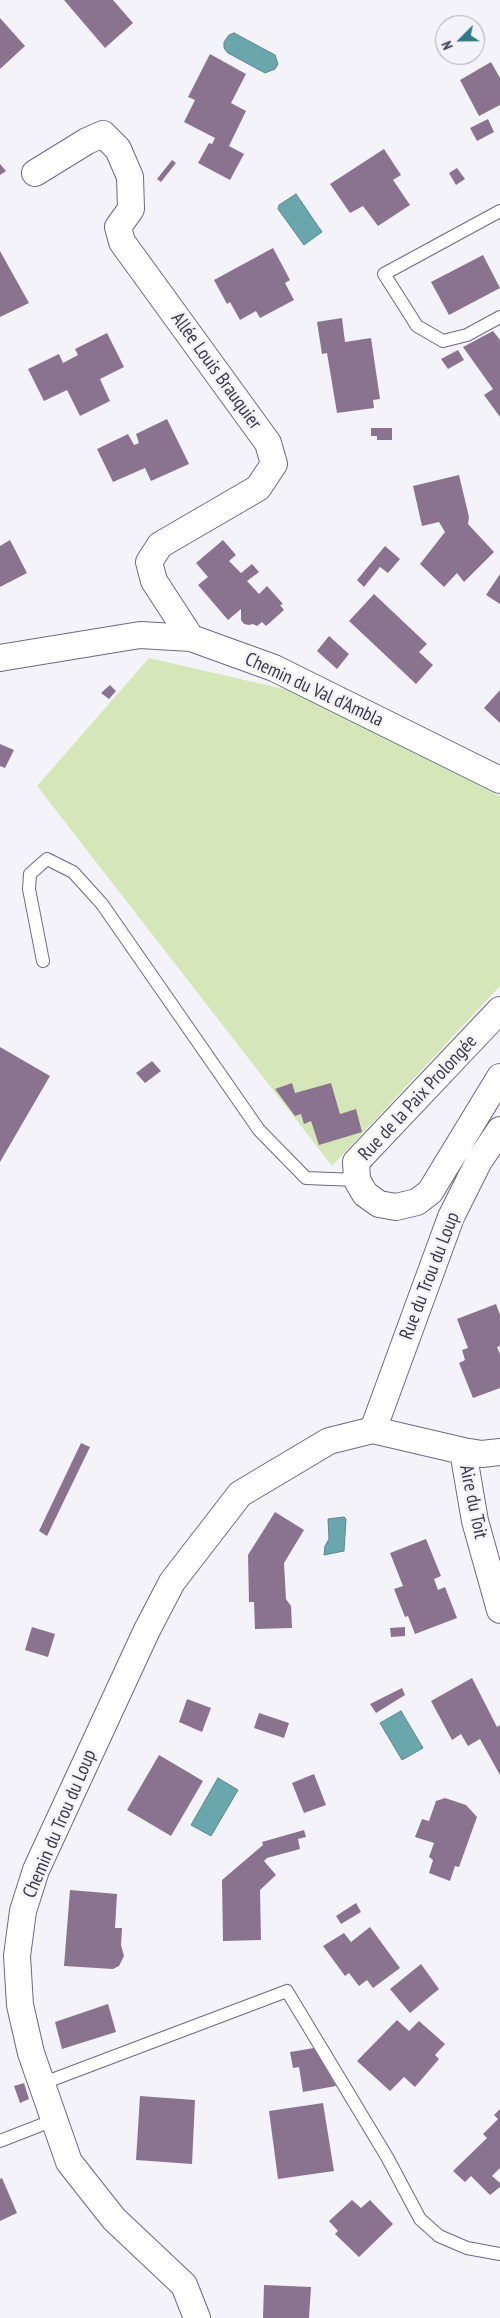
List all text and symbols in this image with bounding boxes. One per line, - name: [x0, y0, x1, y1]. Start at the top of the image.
- north arrow: [435, 15, 485, 65]
- text: N: [437, 38, 457, 52]
- street label: Allée Louis Brauquier: [166, 308, 266, 434]
- street label: Chemin du Val d'Ambla: [241, 648, 387, 732]
- street label: Rue de la Paix Prolongée: [354, 1031, 482, 1165]
- street label: Rue du Trou du Loup: [395, 1209, 465, 1343]
- street label: Aire du Toit: [454, 1463, 492, 1541]
- street label: Chemin du Trou du Loup: [18, 1746, 102, 1902]

